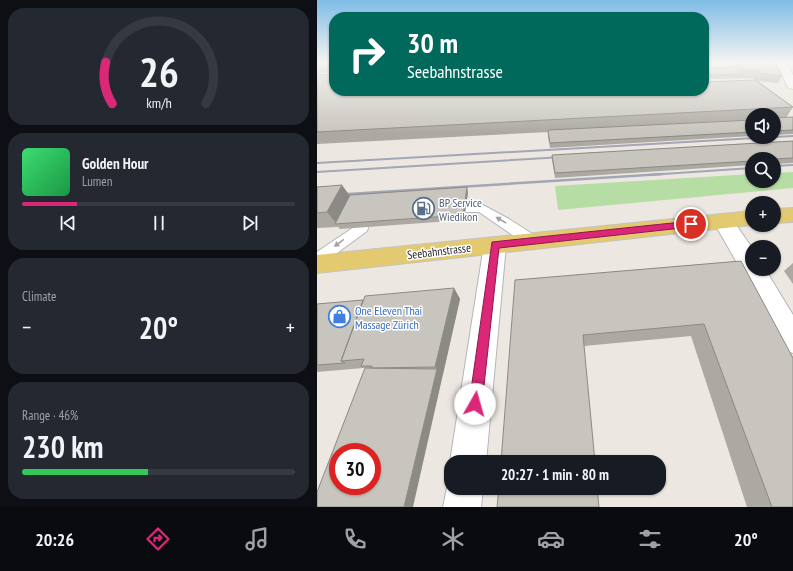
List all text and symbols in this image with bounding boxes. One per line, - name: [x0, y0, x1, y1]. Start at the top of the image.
- text: 30 m: [407, 24, 458, 61]
- icon: right: [341, 28, 393, 80]
- text: 26: [139, 45, 178, 98]
- text: Seebahnstrasse: [407, 60, 503, 83]
- text: km/h: [146, 93, 171, 112]
- map controls: [745, 108, 781, 276]
- button: sound: [745, 108, 781, 144]
- button: search: [745, 152, 781, 188]
- text: Golden Hour: [82, 154, 149, 173]
- text: Lumen: [82, 173, 112, 190]
- place label: BP Service Wiedikon: [439, 195, 482, 224]
- fuel station icon: BP Service Wiedikon: [411, 196, 437, 222]
- button: +: [745, 196, 781, 232]
- pin: [674, 207, 708, 241]
- icon: previous: [57, 212, 79, 234]
- icon: pause: [148, 212, 170, 234]
- icon: next: [239, 212, 261, 234]
- icon: arrive: [680, 213, 702, 235]
- one-way arrow: [495, 216, 507, 223]
- one-way arrow: [334, 239, 345, 247]
- street label: Seebahnstrasse: [406, 240, 472, 262]
- button: −: [745, 240, 781, 276]
- text: Climate: [22, 288, 56, 305]
- place label: One Eleven Thai Massage Zürich: [355, 303, 422, 332]
- shop icon: One Eleven Thai Massage Zürich: [326, 304, 352, 330]
- text: 20°: [139, 308, 178, 347]
- text: −: [22, 313, 31, 341]
- text: +: [286, 313, 295, 341]
- position arrow: [454, 383, 496, 425]
- text: Range · 46%: [22, 407, 78, 424]
- text: 230 km: [22, 427, 103, 466]
- speed limit sign: 30: [329, 443, 381, 495]
- text: 20:27 · 1 min · 80 m: [501, 465, 609, 484]
- icon: directions: [144, 525, 172, 553]
- icon: music: [243, 525, 271, 553]
- icon: phone: [341, 525, 369, 553]
- icon: climate: [439, 525, 467, 553]
- icon: car: [537, 525, 565, 553]
- icon: filters: [636, 525, 664, 553]
- text: 20:26: [35, 528, 74, 551]
- text: 20°: [734, 528, 758, 551]

